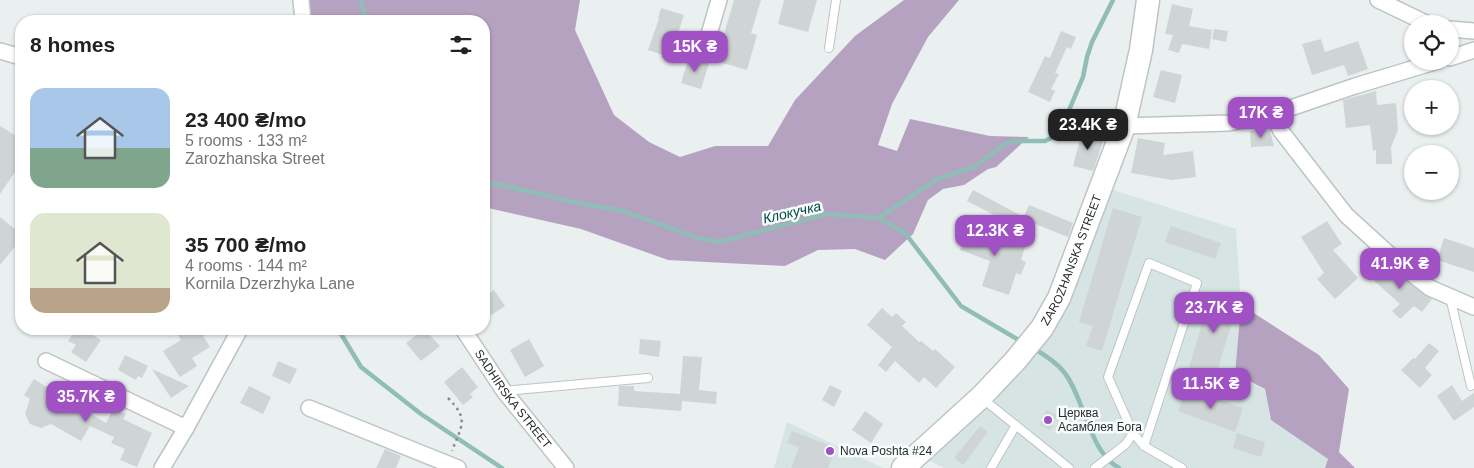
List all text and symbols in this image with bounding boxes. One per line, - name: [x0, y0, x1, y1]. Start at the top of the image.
- map controls: [1404, 15, 1459, 200]
- button: locate: [1404, 15, 1459, 70]
- pin: 15K ₴: [660, 30, 730, 73]
- icon: filters: [447, 31, 475, 59]
- text: 8 homes: [30, 33, 115, 56]
- text: 15K ₴: [673, 38, 717, 55]
- button: +: [1404, 80, 1459, 135]
- pin: 17K ₴: [1226, 96, 1296, 139]
- text: 17K ₴: [1239, 104, 1283, 121]
- icon: home: [70, 108, 130, 168]
- text: 23 400 ₴/mo: [185, 108, 306, 131]
- pin: 23.4K ₴: [1042, 108, 1134, 151]
- text: 23.4K ₴: [1059, 116, 1117, 133]
- text: 5 rooms · 133 m²: [185, 132, 307, 149]
- button: −: [1404, 145, 1459, 200]
- text: Zarozhanska Street: [185, 150, 325, 167]
- street label: ZAROZHANSKA STREET: [1038, 192, 1105, 328]
- water label: Клокучка: [761, 198, 823, 226]
- pin: 12.3K ₴: [949, 214, 1041, 257]
- text: 12.3K ₴: [966, 222, 1024, 239]
- icon: home: [70, 233, 130, 293]
- text: 35 700 ₴/mo: [185, 233, 306, 256]
- pin: 41.9K ₴: [1354, 248, 1446, 290]
- text: 41.9K ₴: [1371, 255, 1429, 272]
- text: 4 rooms · 144 m²: [185, 257, 307, 274]
- text: Kornila Dzerzhyka Lane: [185, 275, 355, 292]
- pin: 23.7K ₴: [1168, 292, 1260, 334]
- text: 23.7K ₴: [1185, 299, 1243, 316]
- street label: SADHIRSKA STREET: [472, 347, 555, 452]
- pin: 11.5K ₴: [1165, 368, 1257, 410]
- text: 11.5K ₴: [1183, 375, 1239, 392]
- pin: 35.7K ₴: [40, 380, 132, 423]
- text: 35.7K ₴: [57, 388, 115, 405]
- place label: Церква Асамблея Бога: [1058, 406, 1142, 434]
- marker: Церква Асамблея Бога: [1042, 414, 1054, 426]
- place label: Nova Poshta #24: [840, 444, 932, 458]
- marker: Nova Poshta #24: [824, 445, 836, 457]

